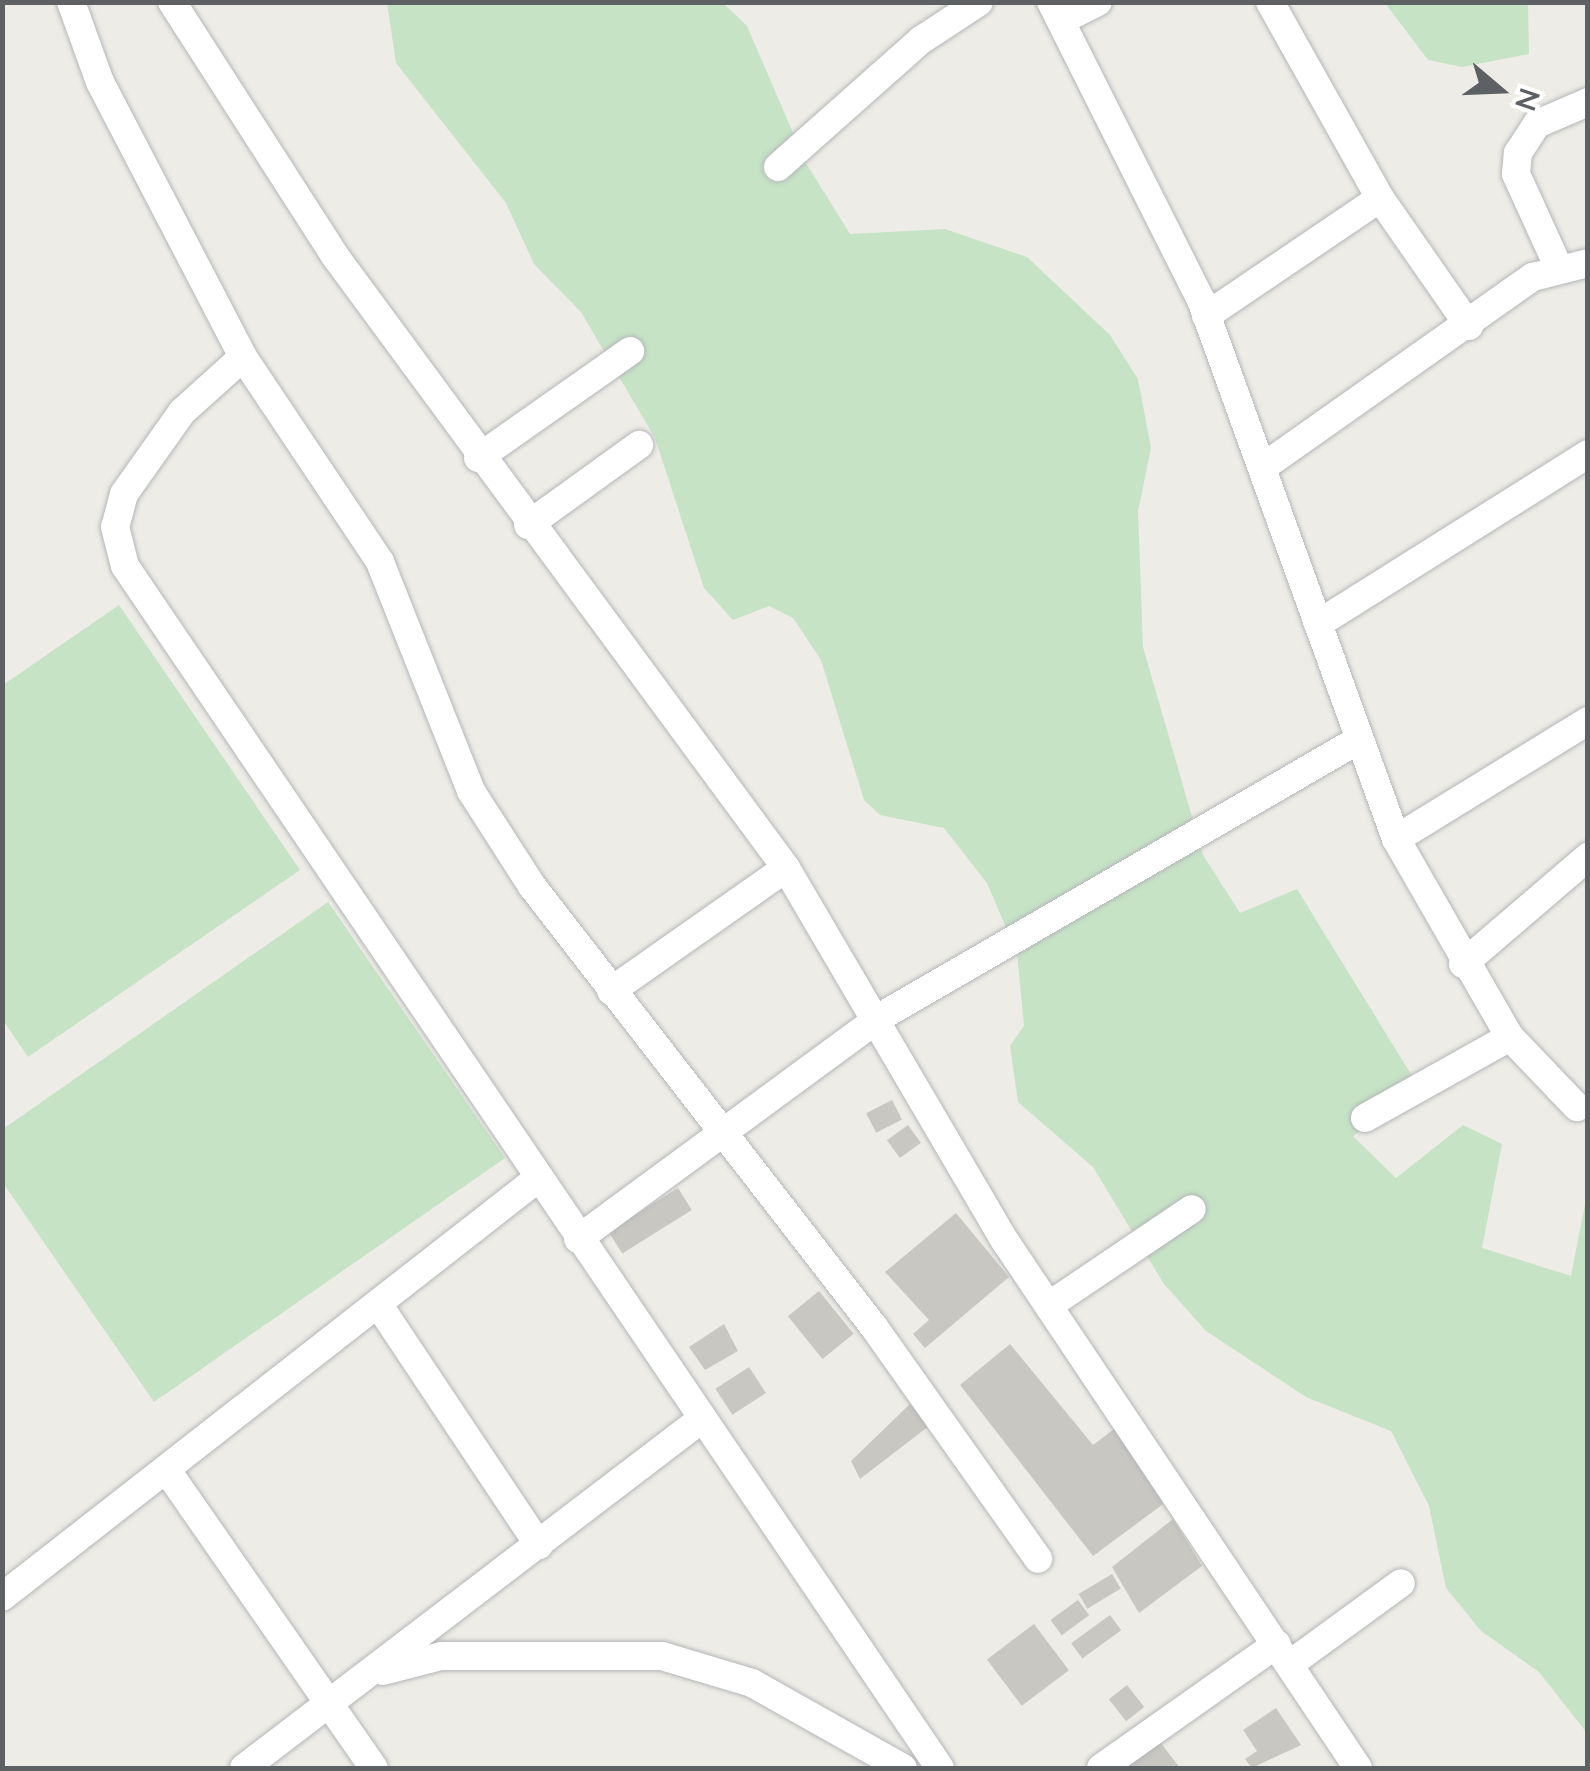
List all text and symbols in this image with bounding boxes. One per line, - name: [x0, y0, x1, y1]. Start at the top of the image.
- north arrow: [1450, 40, 1550, 140]
- text: N: [1509, 84, 1548, 115]

